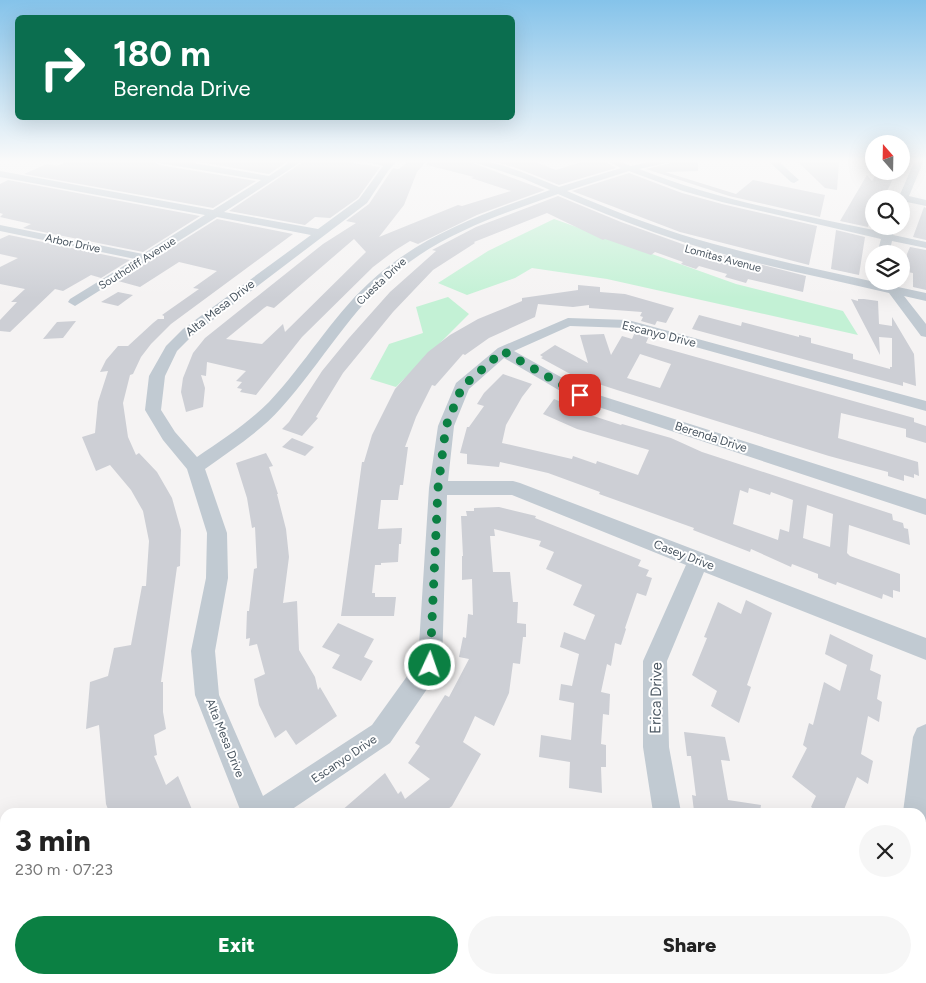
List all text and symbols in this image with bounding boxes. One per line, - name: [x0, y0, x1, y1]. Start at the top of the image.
- text: 180 m: [113, 33, 211, 75]
- icon: right: [30, 35, 95, 100]
- text: Berenda Drive: [113, 75, 251, 102]
- north arrow: [865, 135, 910, 180]
- map controls: [865, 135, 910, 290]
- button: search: [865, 190, 910, 235]
- street label: Arbor Drive: [44, 231, 102, 256]
- street label: Southcliff Avenue: [96, 234, 178, 292]
- street label: Lomitas Avenue: [683, 242, 763, 275]
- button: layers: [865, 245, 910, 290]
- street label: Cuesta Drive: [354, 255, 409, 308]
- street label: Alta Mesa Drive: [183, 277, 258, 339]
- street label: Escanyo Drive: [621, 318, 698, 350]
- pin: [559, 374, 601, 416]
- icon: arrive: [566, 381, 594, 409]
- street label: Berenda Drive: [673, 419, 749, 455]
- street label: Casey Drive: [652, 537, 717, 573]
- position arrow: [403, 638, 455, 690]
- street label: Erica Drive: [646, 662, 666, 734]
- street label: Alta Mesa Drive: [203, 697, 247, 780]
- street label: Escanyo Drive: [309, 732, 380, 786]
- text: 3 min: [15, 822, 91, 859]
- button: close: [859, 825, 911, 877]
- text: 230 m · 07:23: [15, 860, 113, 879]
- button: Exit: [15, 916, 458, 974]
- button: Share: [468, 916, 911, 974]

